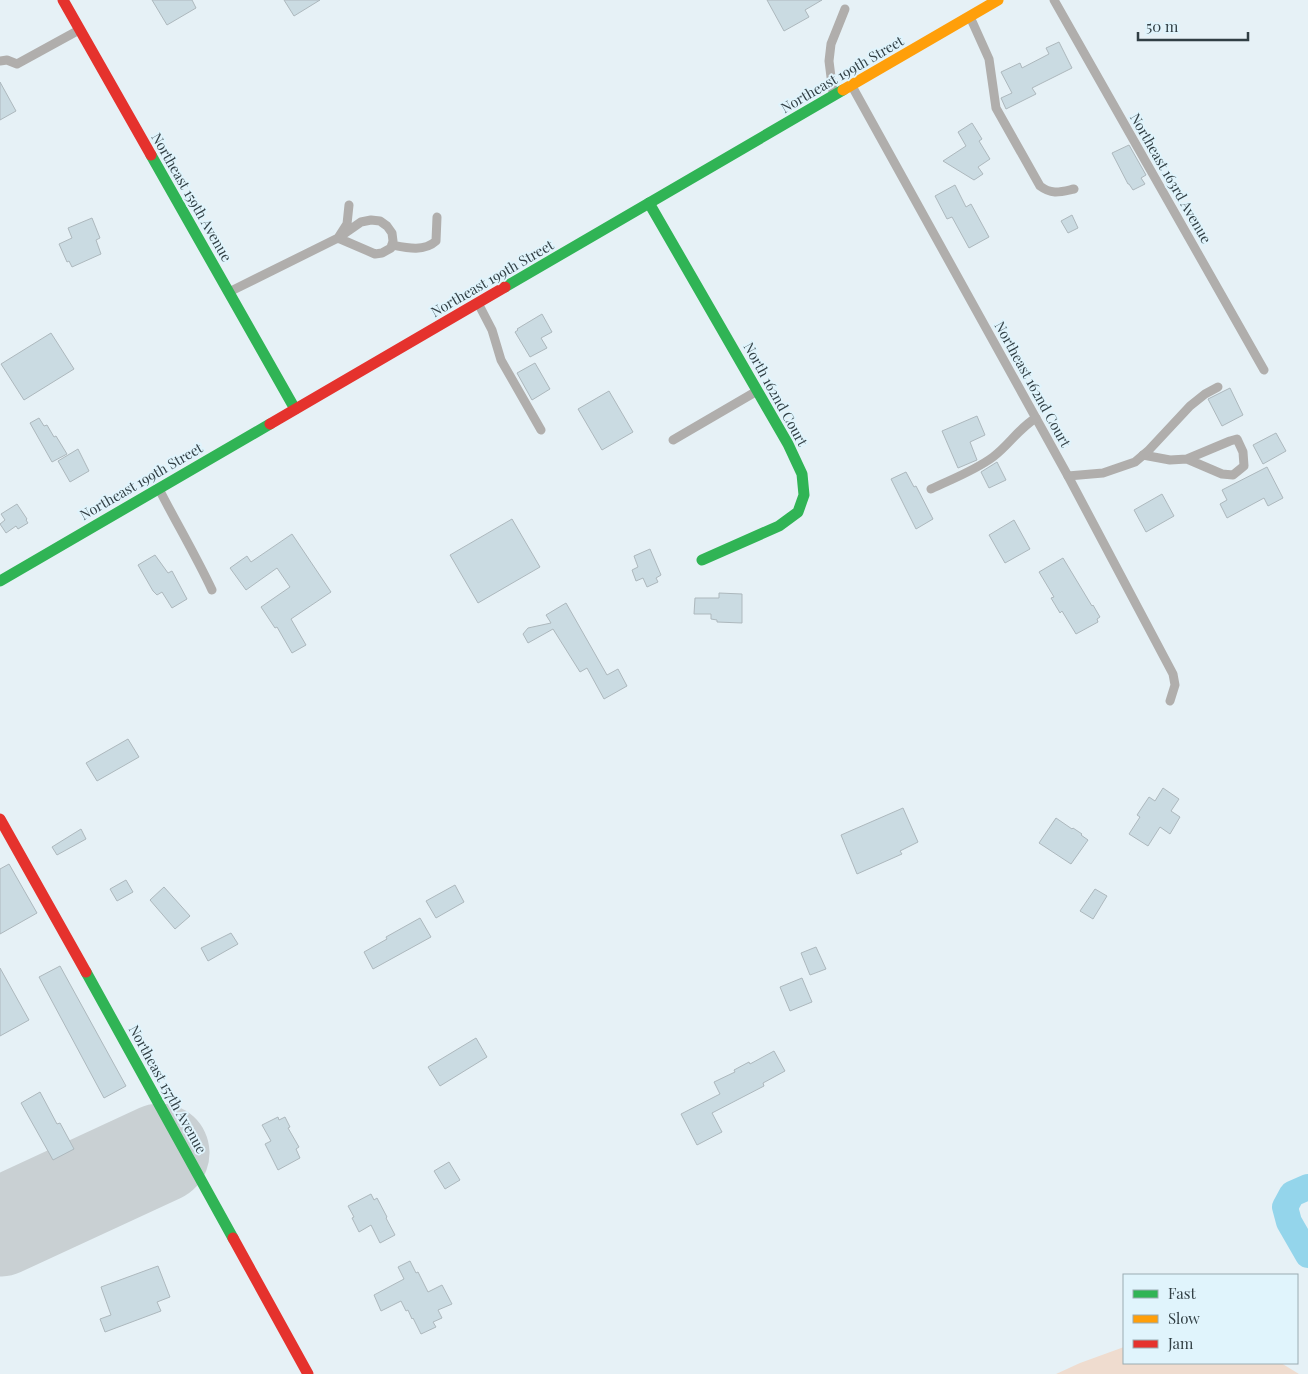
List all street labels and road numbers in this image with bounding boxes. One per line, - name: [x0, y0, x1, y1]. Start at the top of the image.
- street label: Northeast 199th Street: [777, 31, 908, 117]
- street label: Northeast 163rd Avenue: [1126, 109, 1216, 247]
- street label: Northeast 159th Avenue: [147, 129, 237, 265]
- street label: Northeast 199th Street: [427, 235, 558, 321]
- street label: Northeast 162nd Court: [991, 318, 1076, 451]
- street label: North 162nd Court: [740, 339, 813, 450]
- street label: Northeast 199th Street: [76, 438, 207, 524]
- street label: Northeast 157th Avenue: [125, 1021, 211, 1157]

